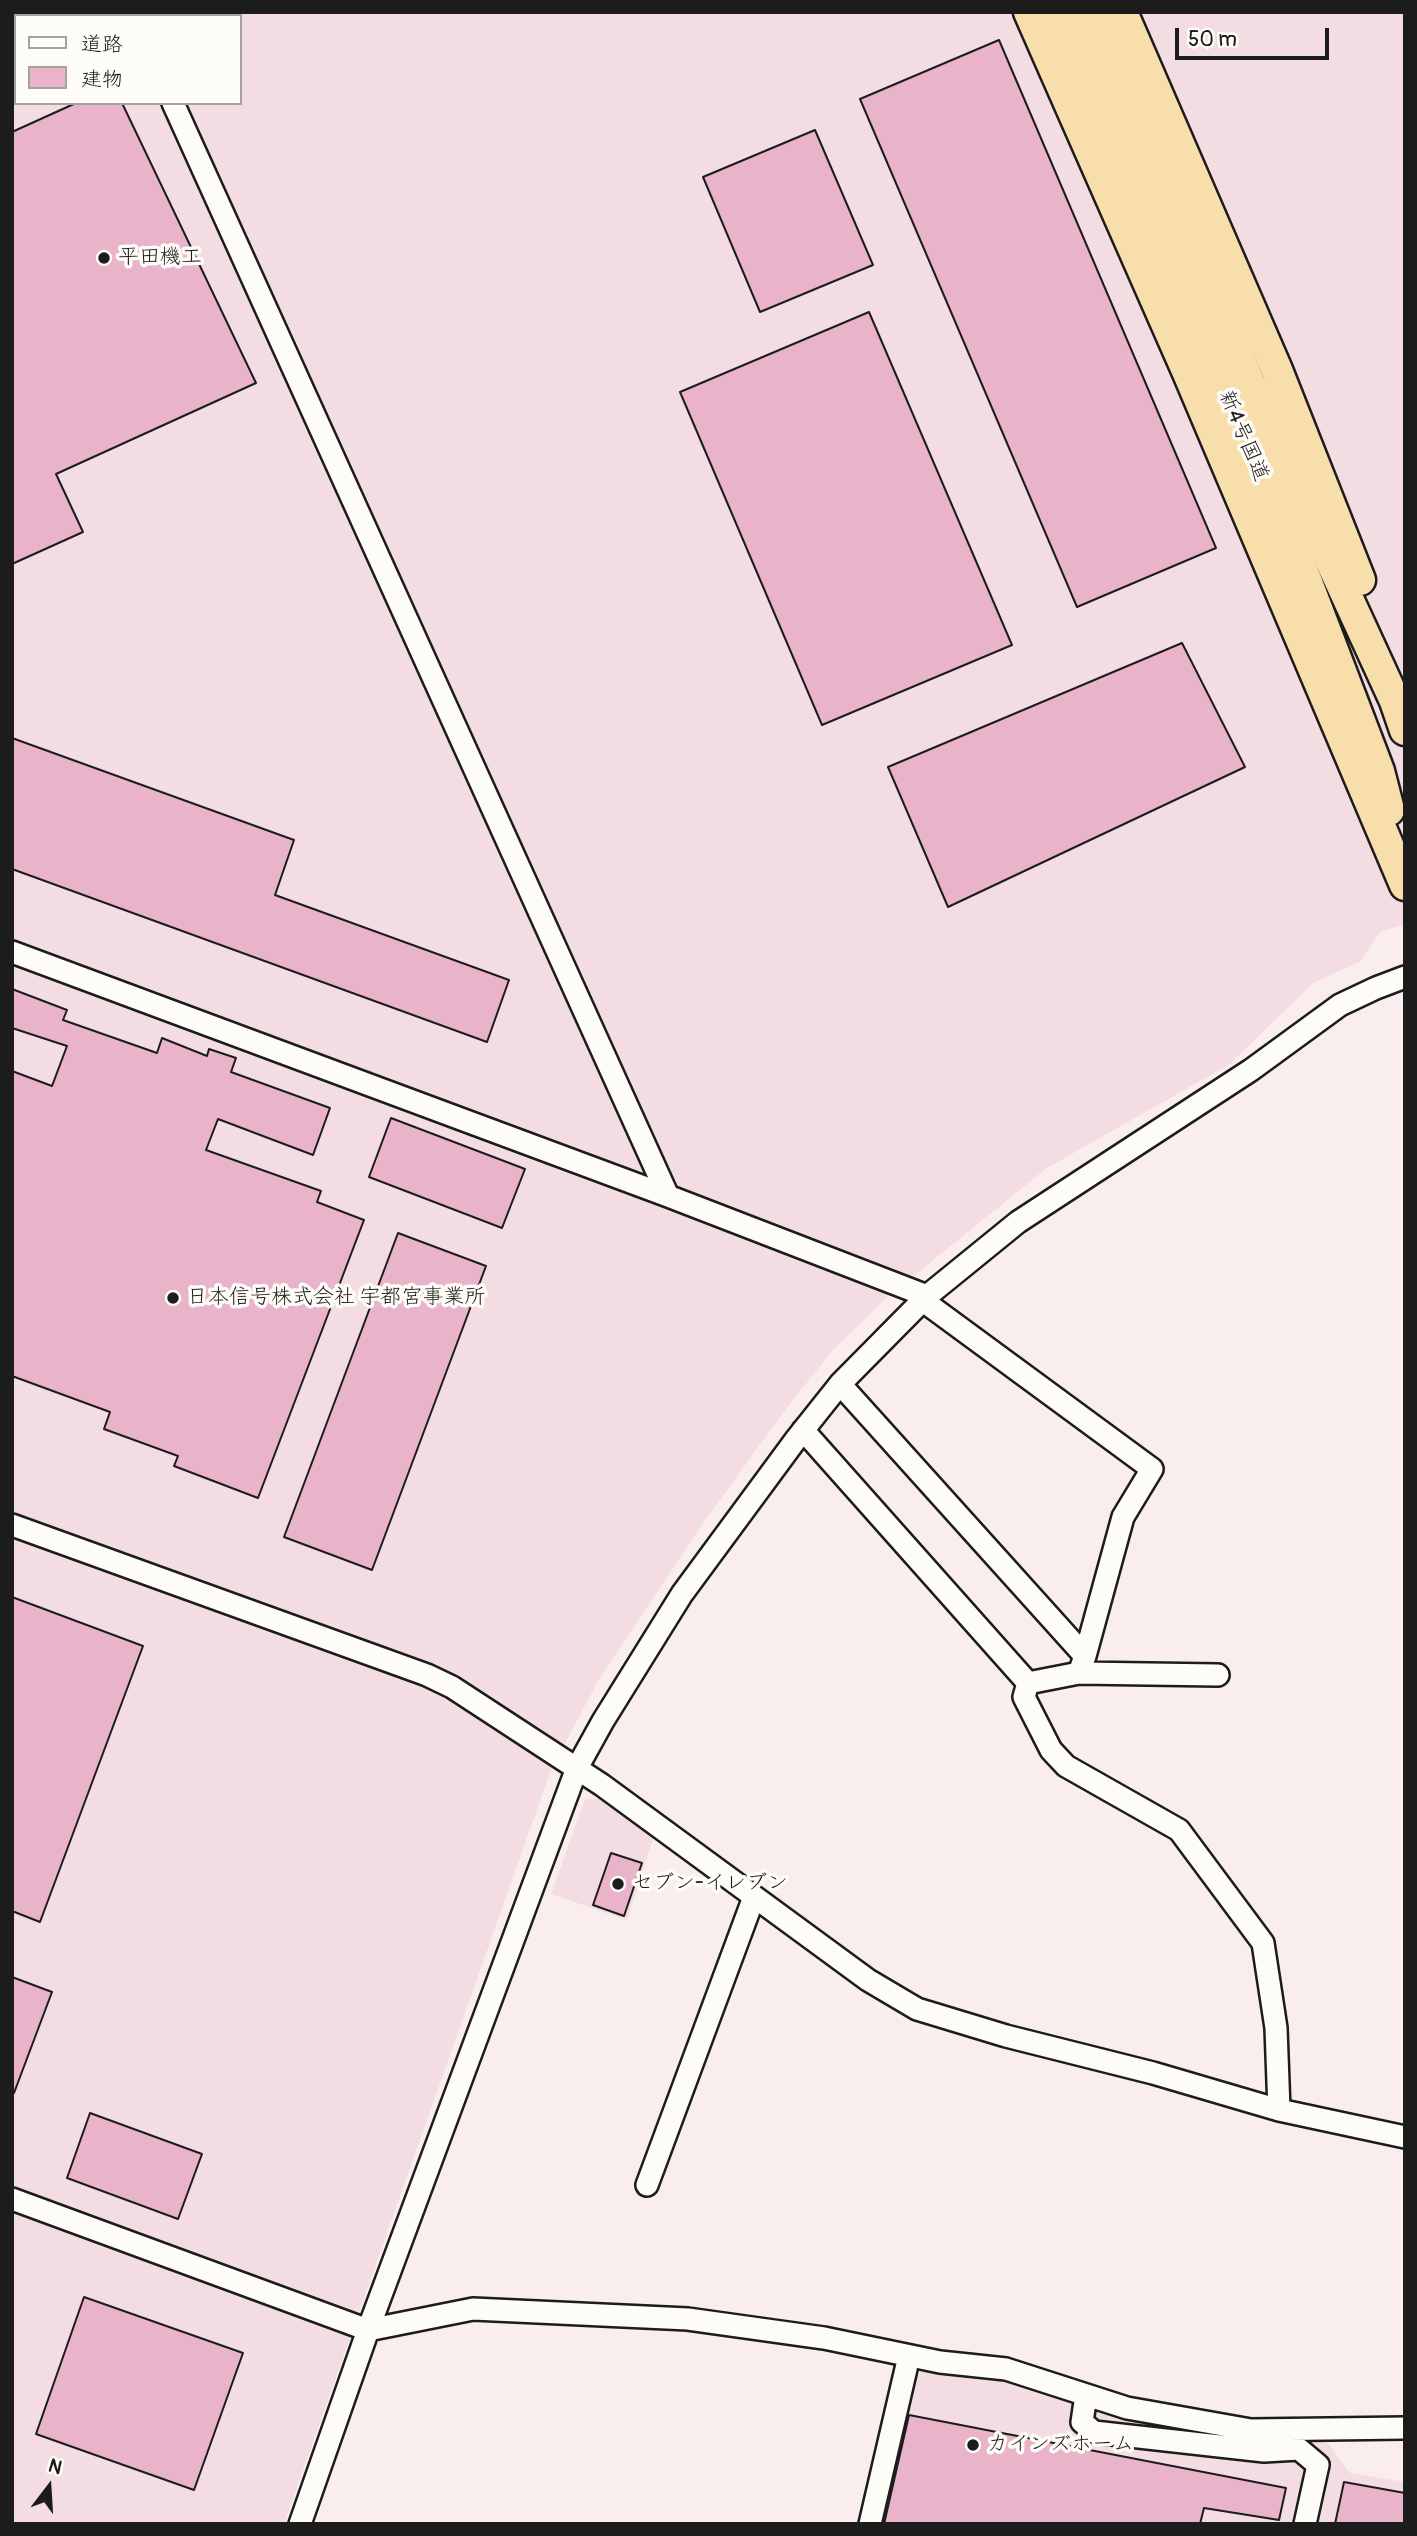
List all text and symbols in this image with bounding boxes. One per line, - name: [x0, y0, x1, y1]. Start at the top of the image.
- legend: [14, 14, 242, 105]
- scale bar: [1179, 14, 1333, 58]
- text: 50 m: [1188, 26, 1237, 53]
- text: 道路: [81, 31, 123, 58]
- text: 建物: [81, 66, 123, 93]
- place label: 平田機工: [118, 245, 202, 271]
- marker: 平田機工: [96, 250, 112, 266]
- street label: 新4号国道: [1213, 387, 1273, 485]
- place label: 日本信号株式会社 宇都宮事業所: [187, 1285, 486, 1311]
- marker: 日本信号株式会社 宇都宮事業所: [165, 1290, 181, 1306]
- place label: セブン-イレブン: [632, 1871, 788, 1897]
- marker: セブン-イレブン: [610, 1876, 626, 1892]
- place label: カインズホーム: [987, 2432, 1134, 2458]
- marker: カインズホーム: [965, 2437, 981, 2453]
- north arrow: [14, 2452, 84, 2522]
- text: N: [45, 2454, 65, 2480]

